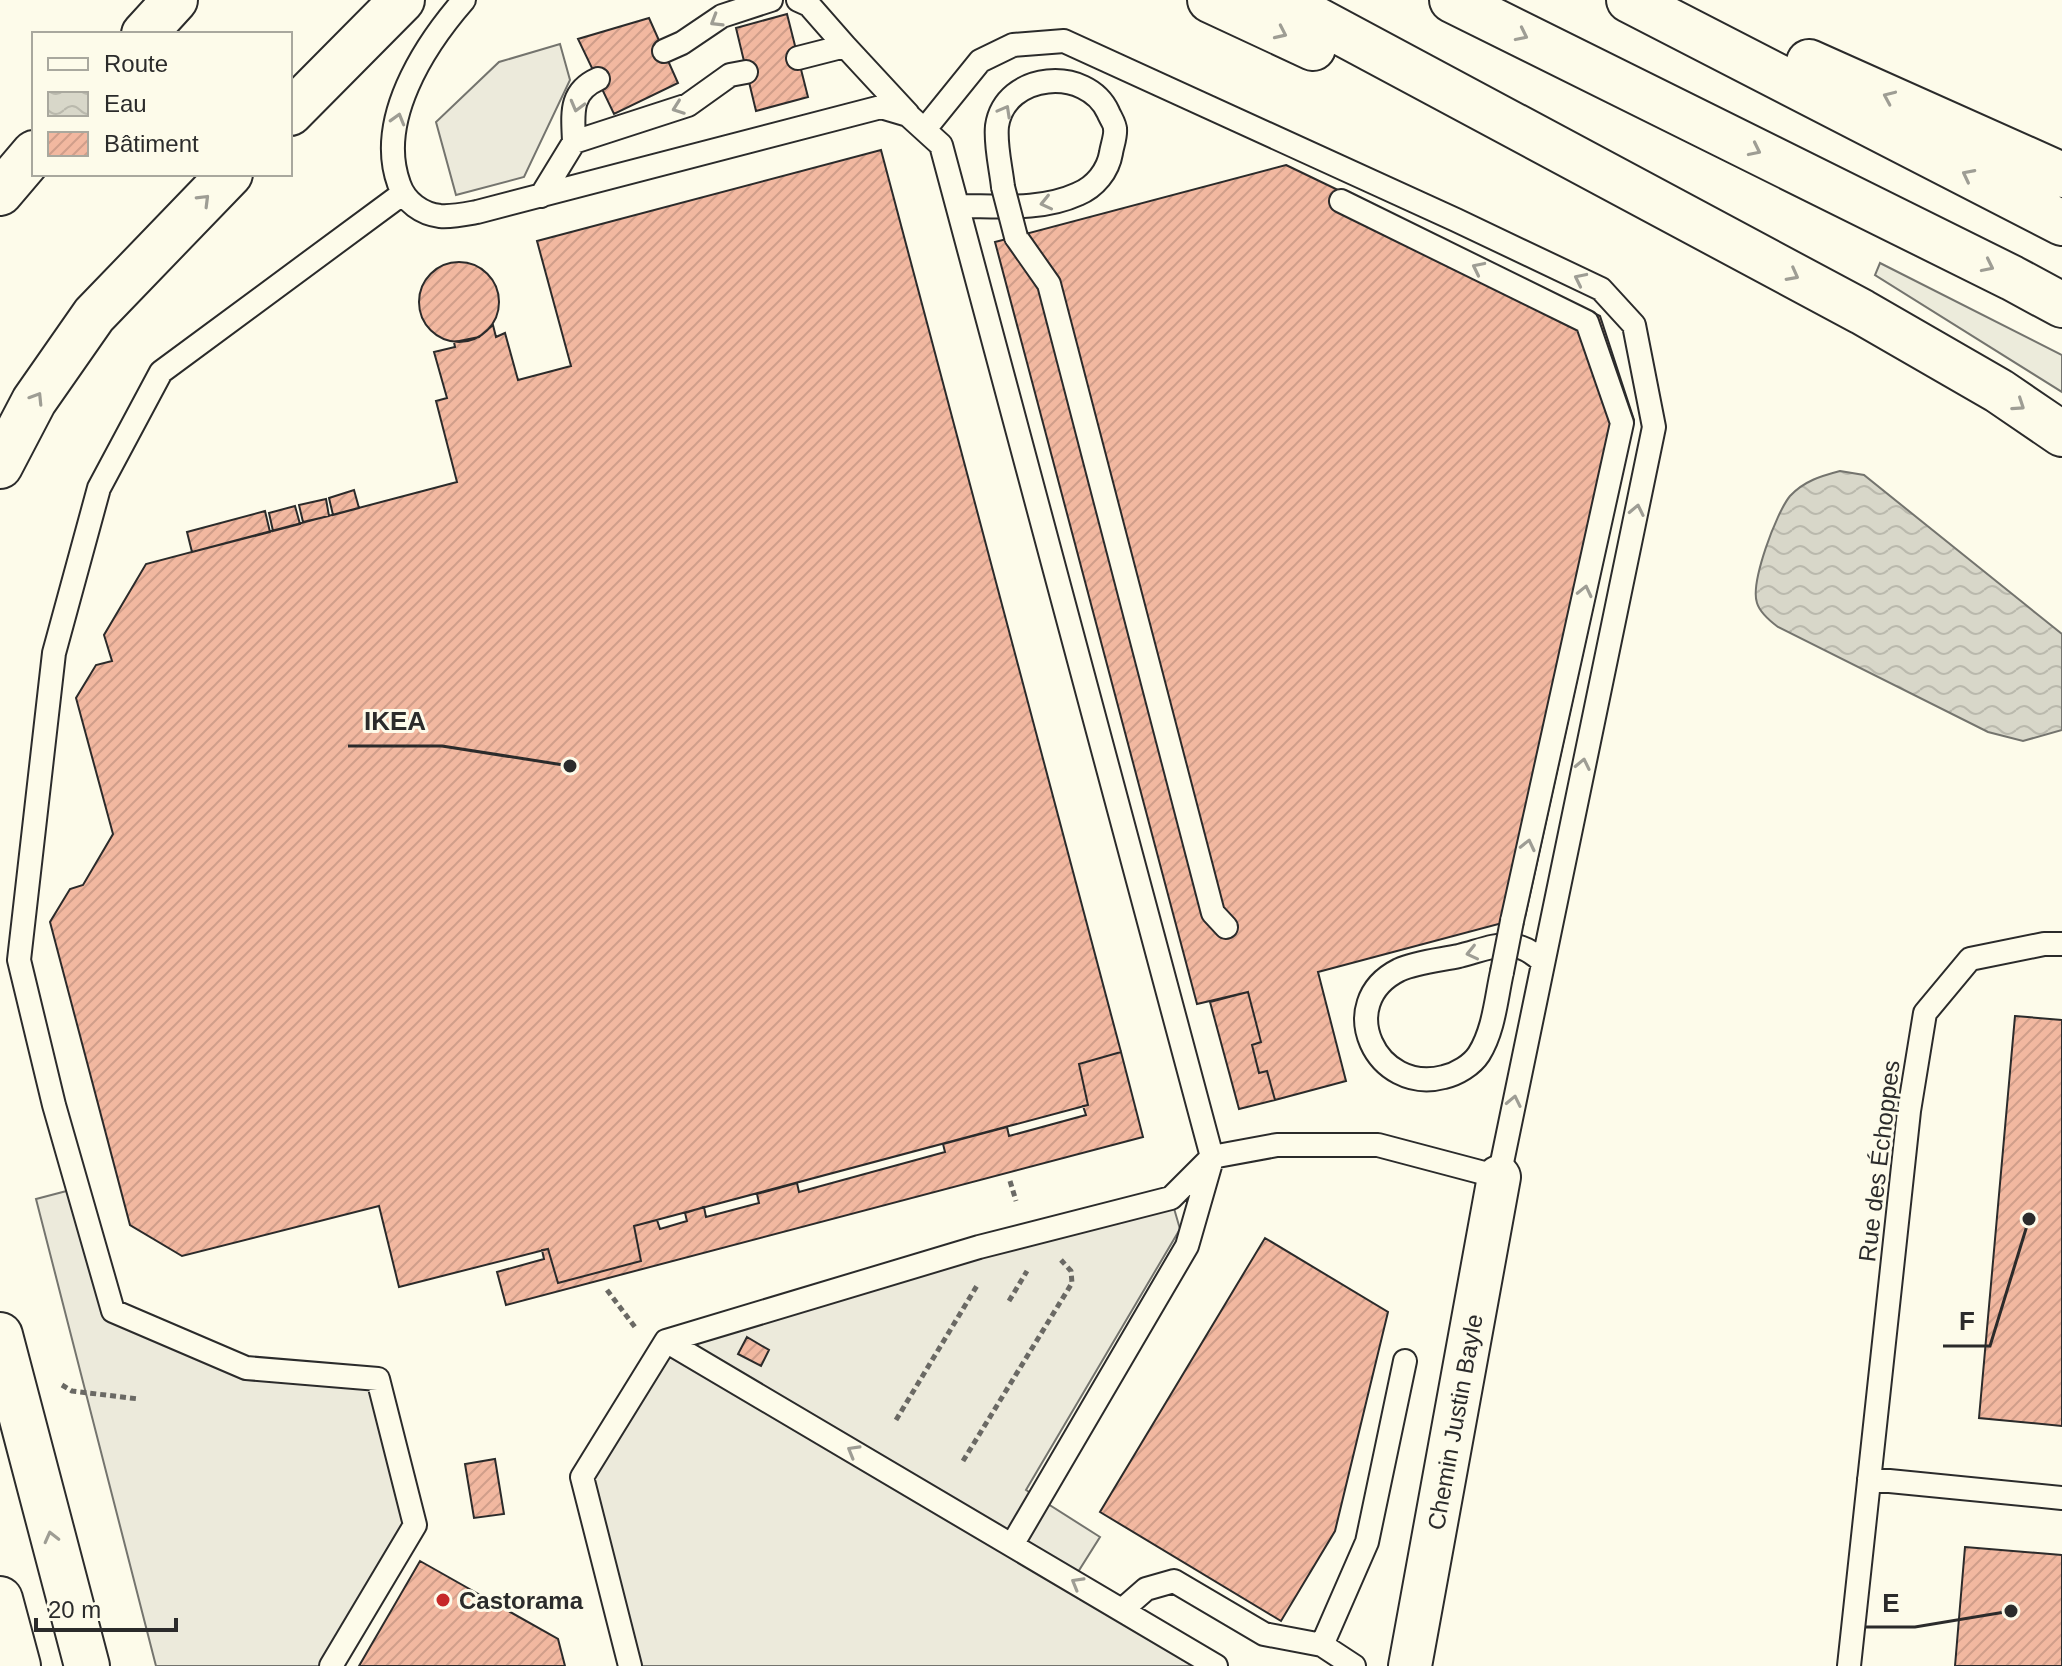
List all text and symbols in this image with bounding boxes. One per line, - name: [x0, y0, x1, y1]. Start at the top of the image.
- one-way arrow: [710, 11, 725, 27]
- one-way arrow: [1273, 23, 1287, 39]
- one-way arrow: [1514, 25, 1528, 41]
- legend: [32, 32, 292, 176]
- text: Route: [104, 50, 168, 77]
- text: Eau: [104, 90, 147, 117]
- one-way arrow: [1882, 91, 1897, 107]
- one-way arrow: [672, 98, 686, 115]
- one-way arrow: [569, 99, 586, 112]
- one-way arrow: [995, 105, 1011, 120]
- one-way arrow: [389, 112, 405, 126]
- text: Bâtiment: [104, 130, 199, 157]
- one-way arrow: [1747, 140, 1762, 156]
- one-way arrow: [1961, 169, 1976, 184]
- one-way arrow: [1040, 194, 1054, 211]
- one-way arrow: [195, 195, 210, 209]
- one-way arrow: [1979, 256, 1994, 271]
- one-way arrow: [1472, 262, 1487, 278]
- one-way arrow: [1785, 266, 1800, 281]
- one-way arrow: [1574, 273, 1589, 289]
- one-way arrow: [28, 392, 43, 407]
- one-way arrow: [2010, 395, 2024, 410]
- one-way arrow: [1628, 503, 1645, 517]
- one-way arrow: [1576, 585, 1593, 598]
- callout: IKEA: [348, 696, 442, 746]
- text: IKEA: [364, 706, 426, 736]
- one-way arrow: [1574, 757, 1591, 771]
- one-way arrow: [1519, 838, 1536, 852]
- one-way arrow: [1466, 943, 1479, 960]
- street label: Rue des Échoppes: [1853, 1059, 1905, 1263]
- one-way arrow: [1505, 1095, 1522, 1108]
- callout: F: [1943, 1296, 1990, 1346]
- text: F: [1959, 1306, 1975, 1336]
- street label: Chemin Justin Bayle: [1422, 1312, 1487, 1532]
- one-way arrow: [847, 1445, 862, 1461]
- one-way arrow: [44, 1530, 61, 1544]
- one-way arrow: [1071, 1577, 1085, 1593]
- callout: E: [1866, 1577, 1915, 1627]
- scale bar: [36, 1582, 176, 1632]
- place label: Castorama: [459, 1587, 584, 1614]
- text: E: [1882, 1588, 1900, 1618]
- marker: Castorama: [434, 1591, 452, 1609]
- text: 20 m: [48, 1596, 101, 1623]

